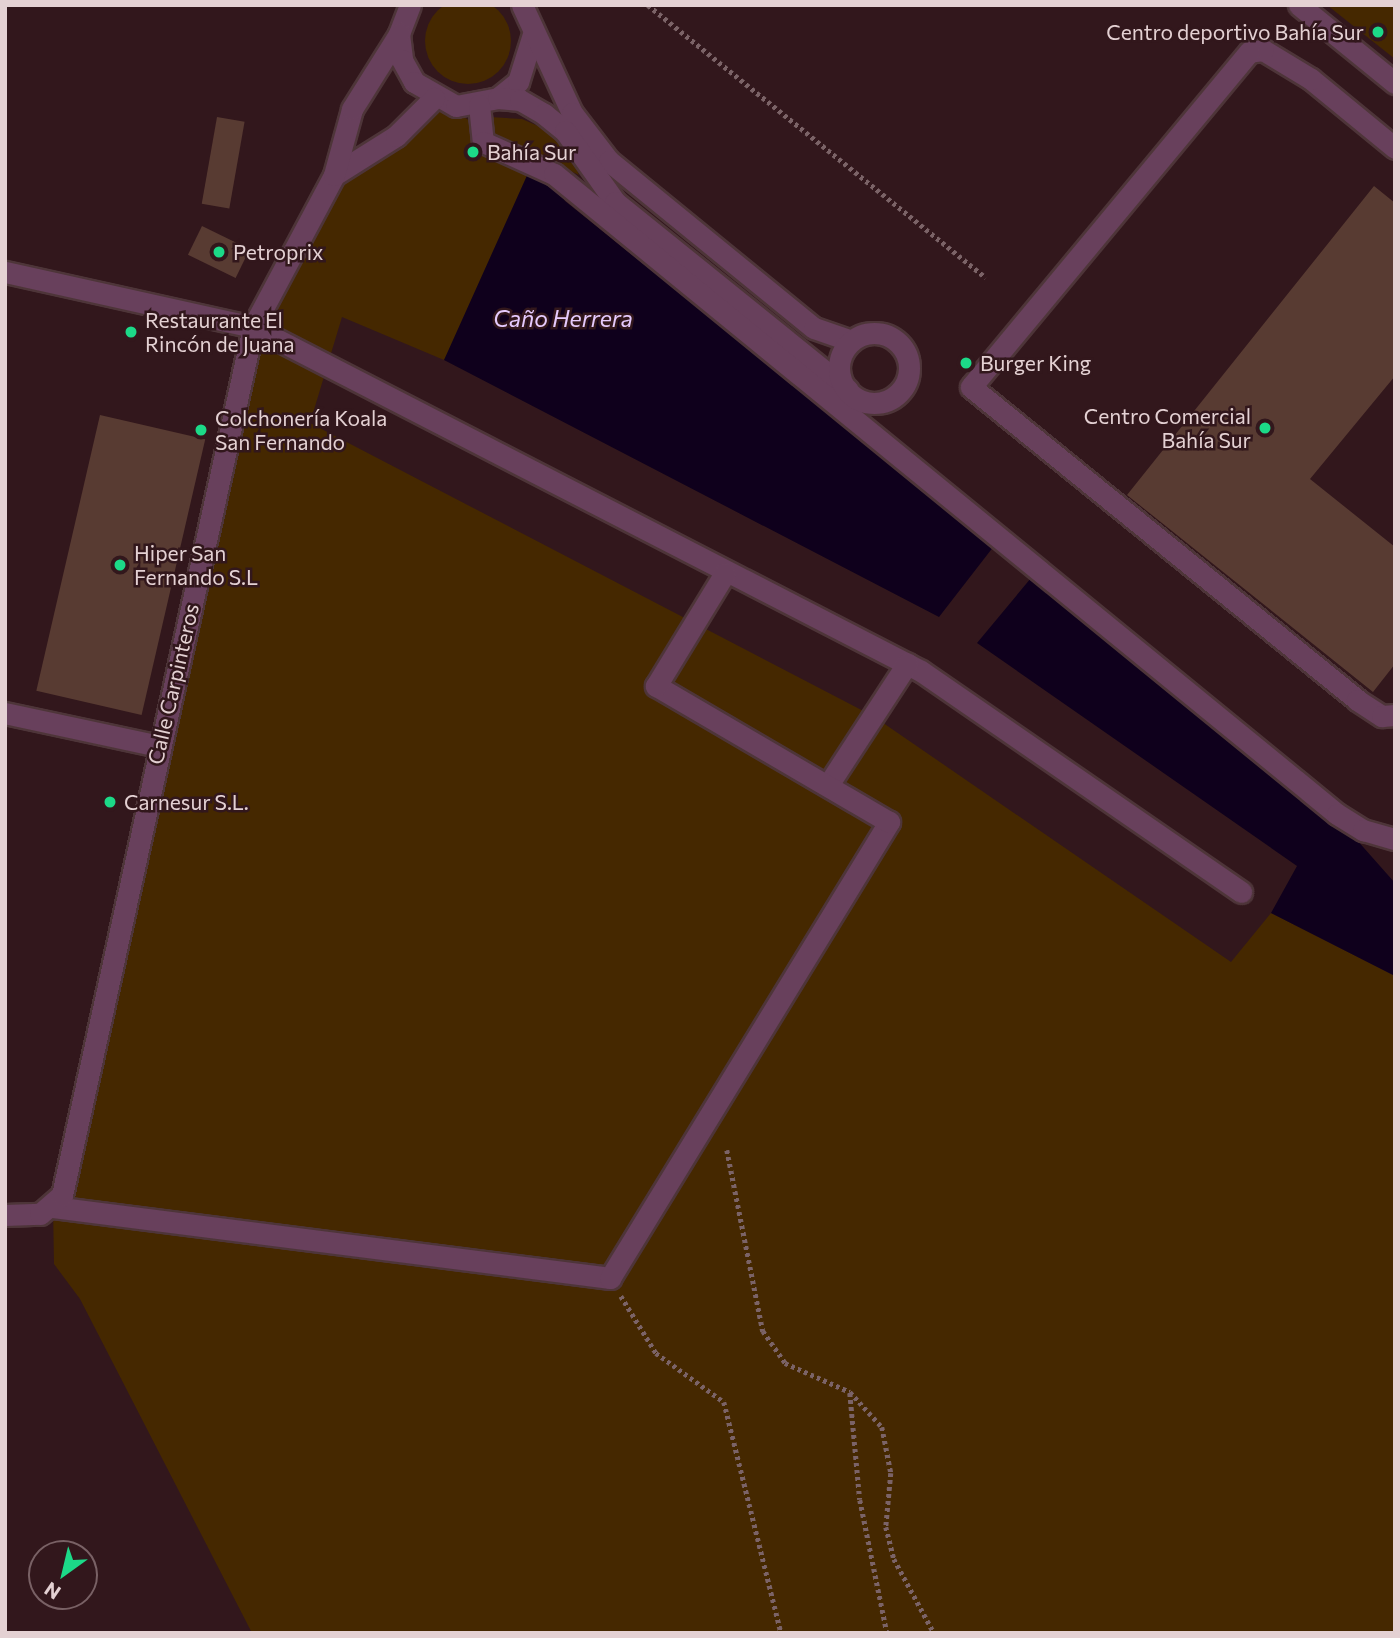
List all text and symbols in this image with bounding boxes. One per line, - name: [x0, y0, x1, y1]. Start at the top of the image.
- place label: Centro deportivo Bahía Sur: [1106, 19, 1364, 45]
- marker: Centro deportivo Bahía Sur: [1370, 24, 1386, 40]
- place label: Bahía Sur: [487, 139, 576, 165]
- marker: Bahía Sur: [465, 144, 481, 160]
- place label: Petroprix: [233, 239, 323, 265]
- marker: Petroprix: [211, 244, 227, 260]
- water label: Caño Herrera: [493, 304, 633, 332]
- place label: Restaurante El Rincón de Juana: [145, 307, 295, 357]
- marker: Restaurante El Rincón de Juana: [123, 324, 139, 340]
- place label: Burger King: [980, 350, 1091, 376]
- marker: Burger King: [958, 355, 974, 371]
- place label: Centro Comercial Bahía Sur: [1084, 403, 1251, 453]
- place label: Colchonería Koala San Fernando: [215, 405, 387, 455]
- marker: Centro Comercial Bahía Sur: [1257, 420, 1273, 436]
- marker: Colchonería Koala San Fernando: [193, 422, 209, 438]
- place label: Hiper San Fernando S.L: [134, 540, 258, 590]
- marker: Hiper San Fernando S.L: [112, 557, 128, 573]
- street label: Calle Carpinteros: [142, 601, 204, 767]
- place label: Carnesur S.L.: [124, 789, 249, 815]
- marker: Carnesur S.L.: [102, 794, 118, 810]
- north arrow: [28, 1540, 98, 1610]
- text: N: [40, 1578, 64, 1605]

